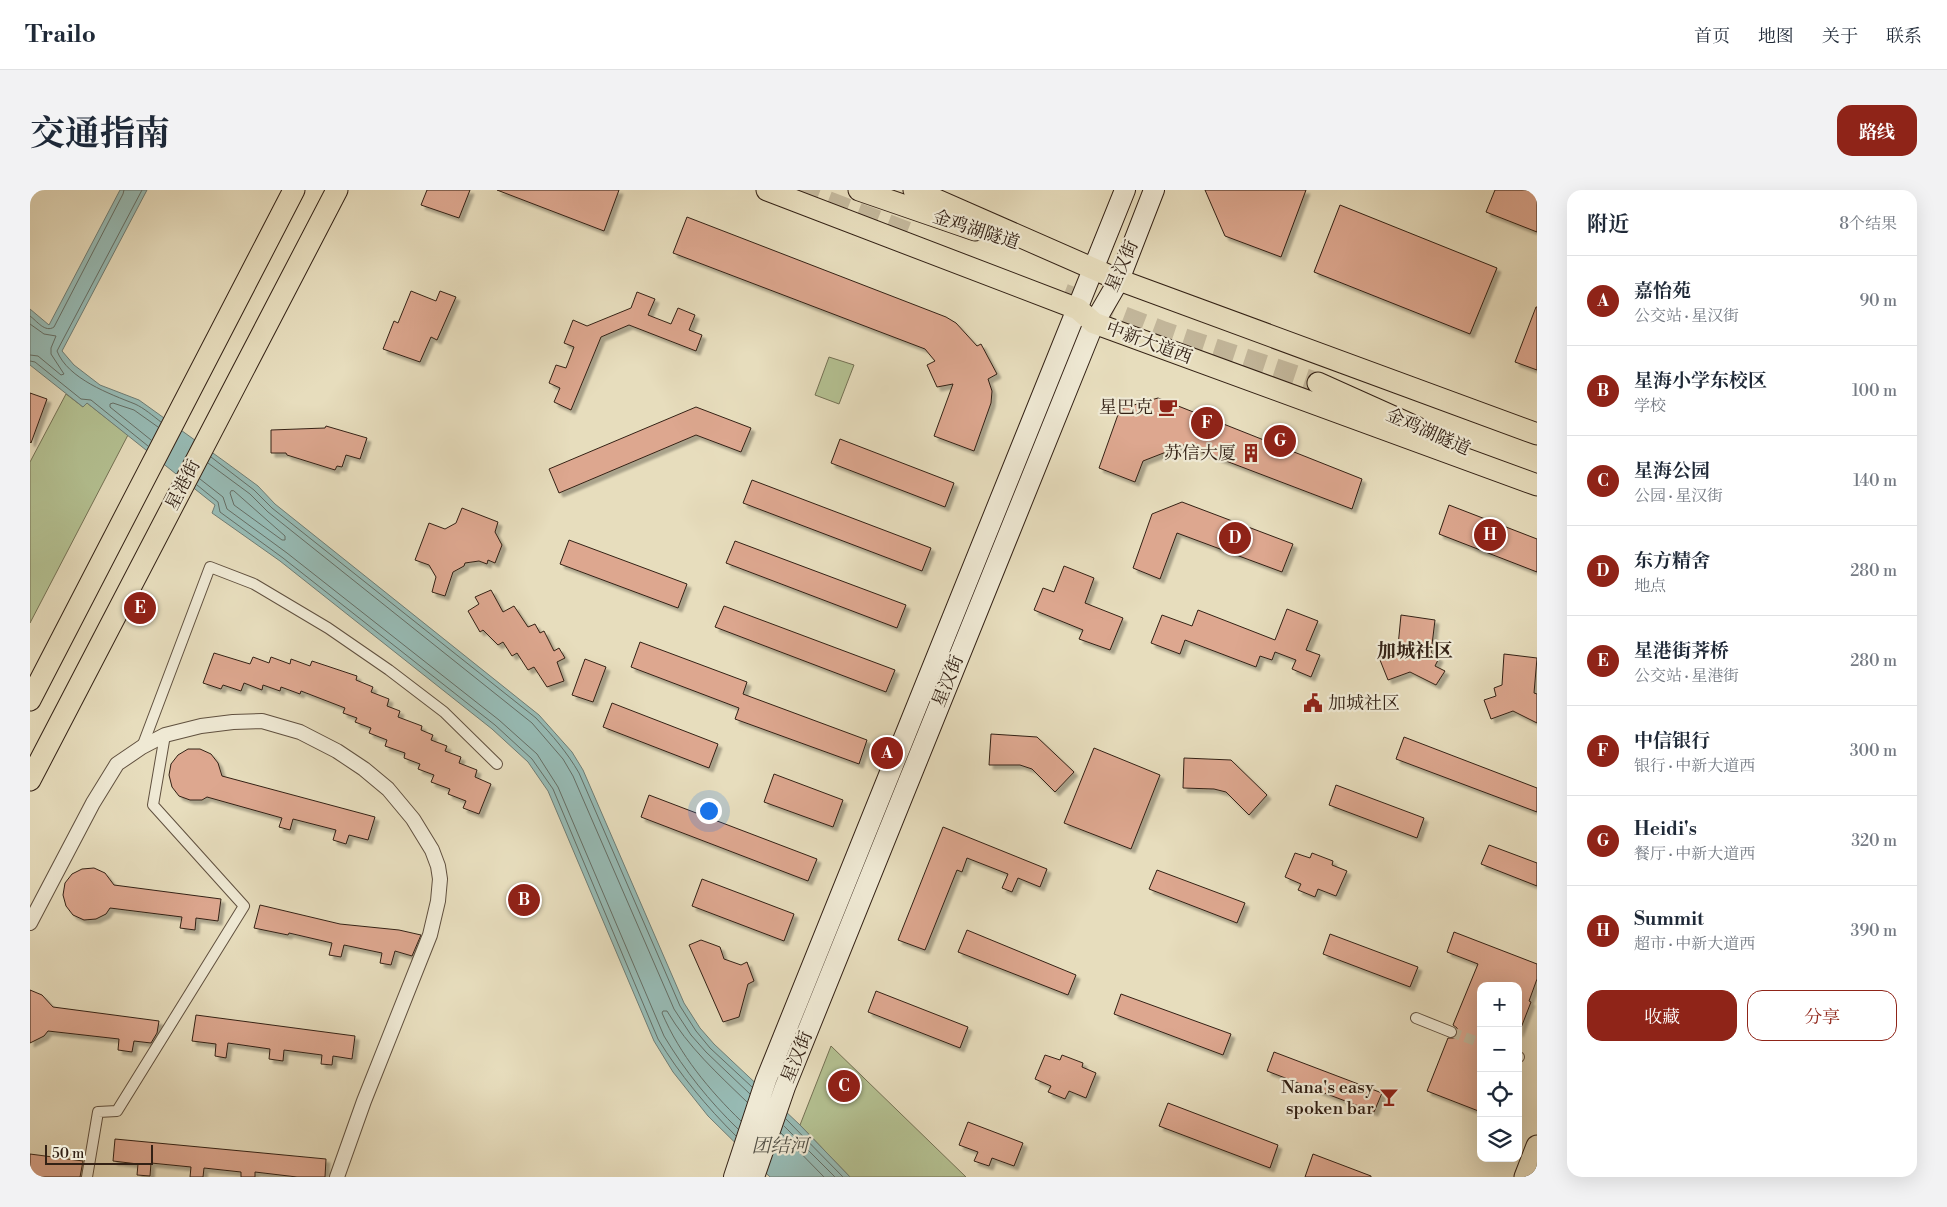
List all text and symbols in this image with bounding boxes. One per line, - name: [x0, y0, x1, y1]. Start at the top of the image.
- text: Trailo: [25, 20, 96, 50]
- text: 首页: [1694, 25, 1730, 48]
- text: 地图: [1758, 25, 1794, 48]
- text: 关于: [1822, 25, 1858, 48]
- text: 联系: [1886, 25, 1922, 48]
- button: 路线: [1837, 105, 1917, 156]
- text: 交通指南: [30, 113, 170, 156]
- street label: 金鸡湖隧道: [930, 205, 1022, 255]
- text: 附近: [1587, 212, 1629, 238]
- text: 8个结果: [1839, 214, 1897, 234]
- street label: 星汉街: [1101, 237, 1143, 295]
- text: 嘉怡苑: [1634, 279, 1691, 303]
- text: A: [1597, 291, 1609, 311]
- text: 90 m: [1859, 291, 1897, 311]
- text: 公交站 · 星汉街: [1634, 306, 1739, 326]
- street label: 中新大道西: [1103, 317, 1195, 369]
- text: 星海小学东校区: [1634, 369, 1767, 393]
- text: B: [1597, 381, 1609, 401]
- text: 100 m: [1852, 381, 1897, 401]
- place label: 星巴克: [1099, 396, 1153, 419]
- cafe icon: 星巴克: [1157, 396, 1179, 418]
- text: 学校: [1634, 396, 1666, 416]
- street label: 金鸡湖隧道: [1382, 403, 1474, 461]
- pin: F: [1191, 404, 1223, 442]
- pin: G: [1264, 422, 1296, 460]
- place label: 苏信大厦: [1164, 442, 1236, 465]
- building icon: 苏信大厦: [1240, 442, 1262, 464]
- street label: 星港街: [160, 456, 206, 514]
- text: 星海公园: [1634, 459, 1710, 483]
- text: C: [1597, 471, 1609, 491]
- text: 140 m: [1853, 471, 1897, 491]
- text: 公园 · 星汉街: [1634, 486, 1723, 506]
- pin: H: [1474, 516, 1506, 554]
- pin: D: [1219, 519, 1251, 557]
- text: 东方精舍: [1634, 549, 1710, 573]
- text: D: [1597, 561, 1609, 581]
- text: 280 m: [1850, 561, 1897, 581]
- text: 地点: [1634, 576, 1666, 596]
- pin: E: [124, 589, 156, 627]
- district label: 加城社区: [1377, 639, 1453, 663]
- text: 星港街荠桥: [1634, 639, 1729, 663]
- text: E: [1597, 651, 1609, 671]
- text: 280 m: [1850, 651, 1897, 671]
- street label: 星汉街: [927, 652, 969, 710]
- text: 公交站 · 星港街: [1634, 666, 1739, 686]
- public building icon: 加城社区: [1302, 692, 1324, 714]
- place label: 加城社区: [1328, 692, 1400, 715]
- text: 中信银行: [1634, 729, 1710, 753]
- pin: A: [871, 734, 903, 772]
- text: F: [1597, 741, 1609, 761]
- text: 300 m: [1850, 741, 1897, 761]
- text: 银行 · 中新大道西: [1634, 756, 1755, 776]
- your location: [696, 798, 722, 824]
- text: Heidi's: [1634, 817, 1697, 841]
- text: G: [1597, 831, 1609, 851]
- text: 320 m: [1851, 831, 1897, 851]
- text: 餐厅 · 中新大道西: [1634, 844, 1755, 864]
- pin: B: [508, 881, 540, 919]
- text: Summit: [1634, 907, 1704, 931]
- text: H: [1596, 921, 1610, 941]
- text: 390 m: [1851, 921, 1897, 941]
- text: 超市 · 中新大道西: [1634, 934, 1755, 954]
- map controls: [1477, 982, 1522, 1162]
- button: +: [1477, 982, 1522, 1027]
- button: 收藏: [1587, 990, 1737, 1041]
- button: 分享: [1747, 990, 1897, 1041]
- button: −: [1477, 1027, 1522, 1072]
- street label: 星汉街: [776, 1028, 818, 1086]
- pin: C: [828, 1067, 860, 1105]
- button: locate: [1477, 1072, 1522, 1117]
- place label: Nana's easy spoken bar: [1281, 1076, 1374, 1120]
- bar icon: Nana's easy spoken bar: [1378, 1086, 1400, 1108]
- button: layers: [1477, 1117, 1522, 1162]
- water label: 团结河: [751, 1134, 811, 1158]
- scale bar: [45, 1142, 152, 1165]
- text: 50 m: [52, 1145, 84, 1163]

